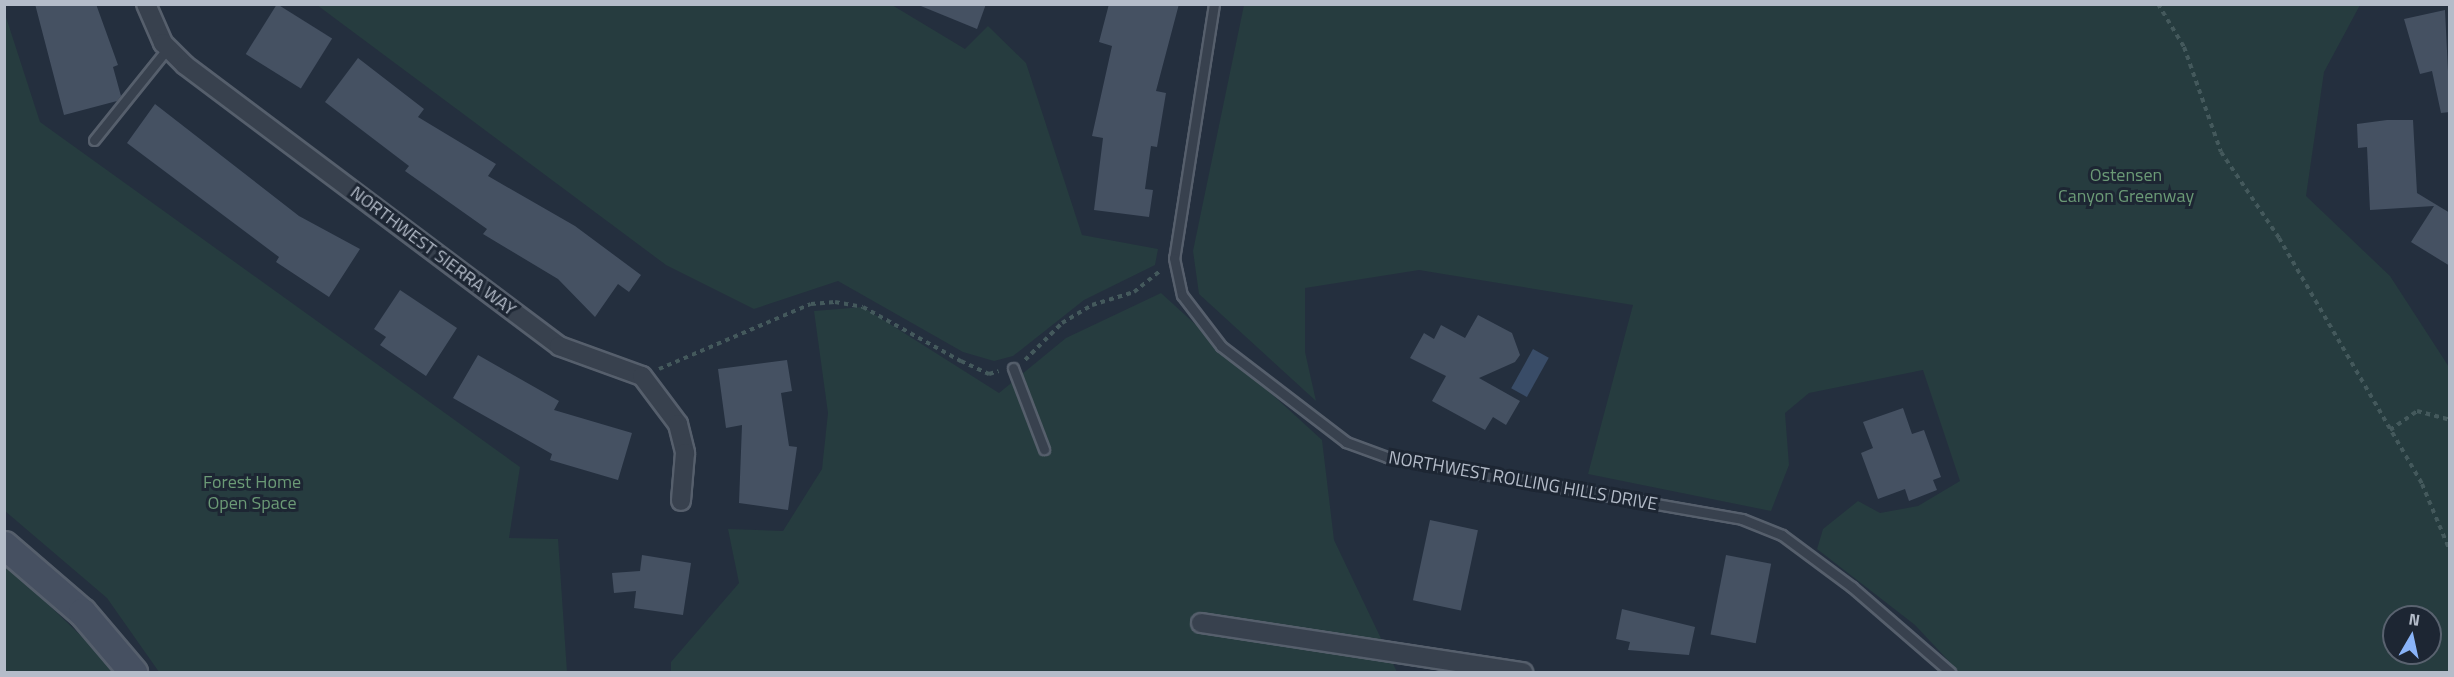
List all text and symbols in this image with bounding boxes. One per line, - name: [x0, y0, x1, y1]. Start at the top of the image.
- park label: Ostensen Canyon Greenway: [2058, 165, 2194, 207]
- street label: NORTHWEST SIERRA WAY: [346, 182, 520, 320]
- street label: NORTHWEST ROLLING HILLS DRIVE: [1387, 447, 1659, 515]
- park label: Forest Home Open Space: [203, 472, 301, 514]
- north arrow: [2382, 605, 2442, 665]
- text: N: [2407, 606, 2422, 632]

